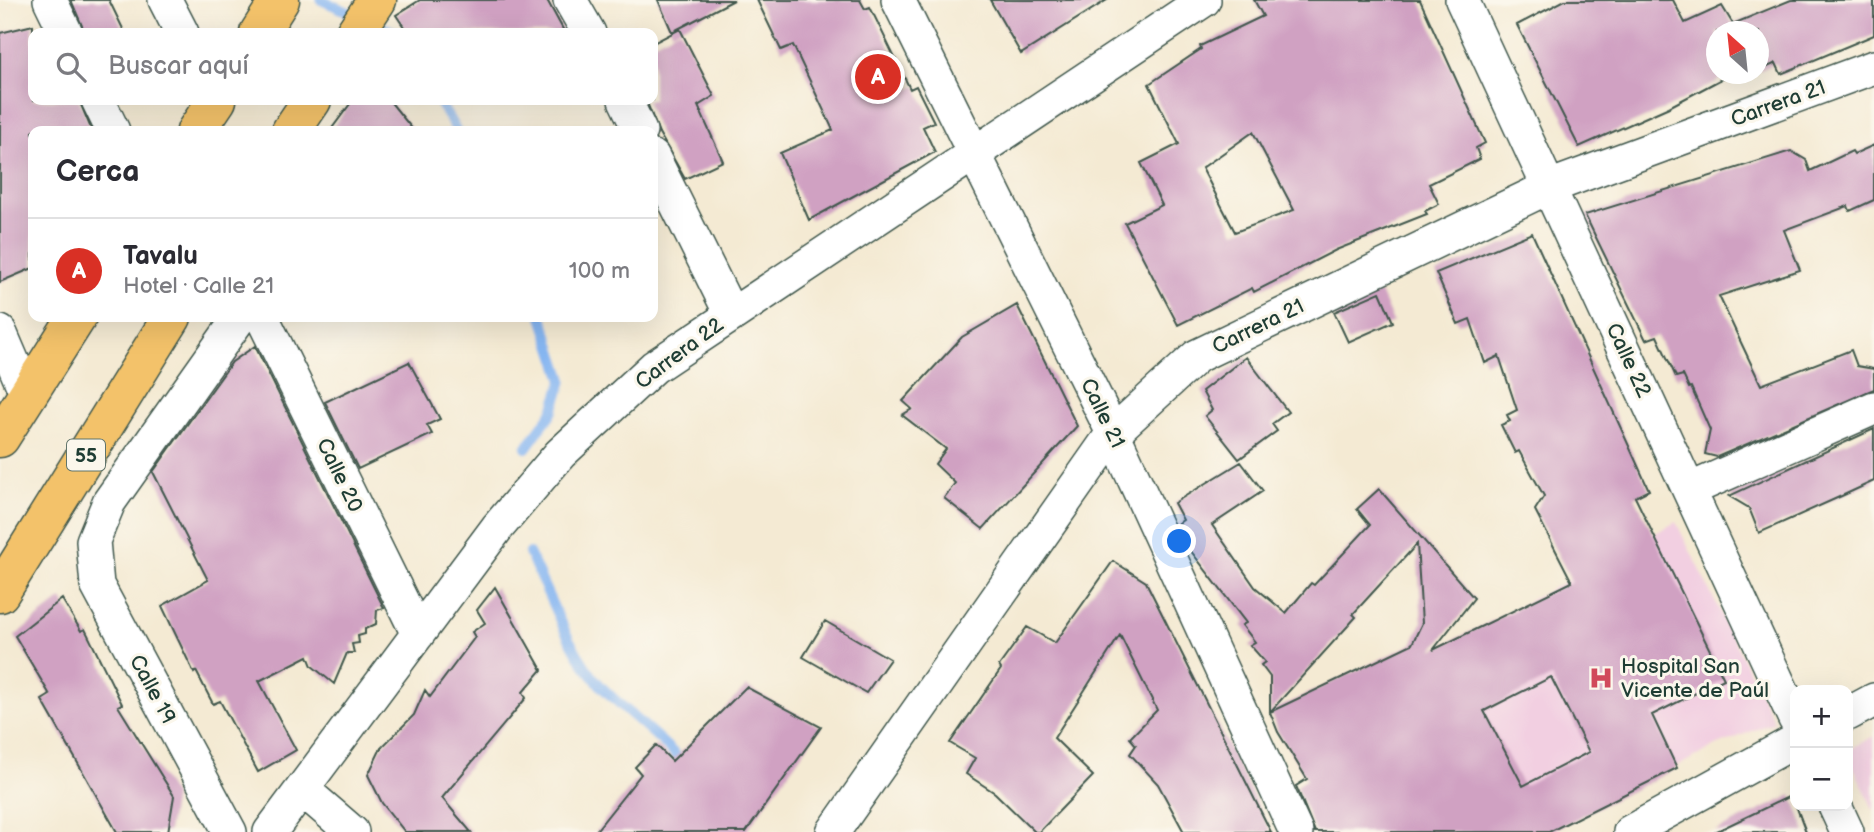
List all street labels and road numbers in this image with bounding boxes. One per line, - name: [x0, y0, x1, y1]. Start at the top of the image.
- street label: Carrera 21: [1727, 75, 1829, 132]
- street label: Carrera 21: [1208, 294, 1308, 359]
- street label: Carrera 22: [630, 312, 729, 395]
- street label: Calle 22: [1601, 319, 1657, 402]
- street label: Calle 21: [1075, 374, 1130, 452]
- street label: Calle 20: [311, 434, 368, 516]
- road number: 55: [67, 440, 105, 470]
- street label: Calle 19: [124, 651, 181, 728]

